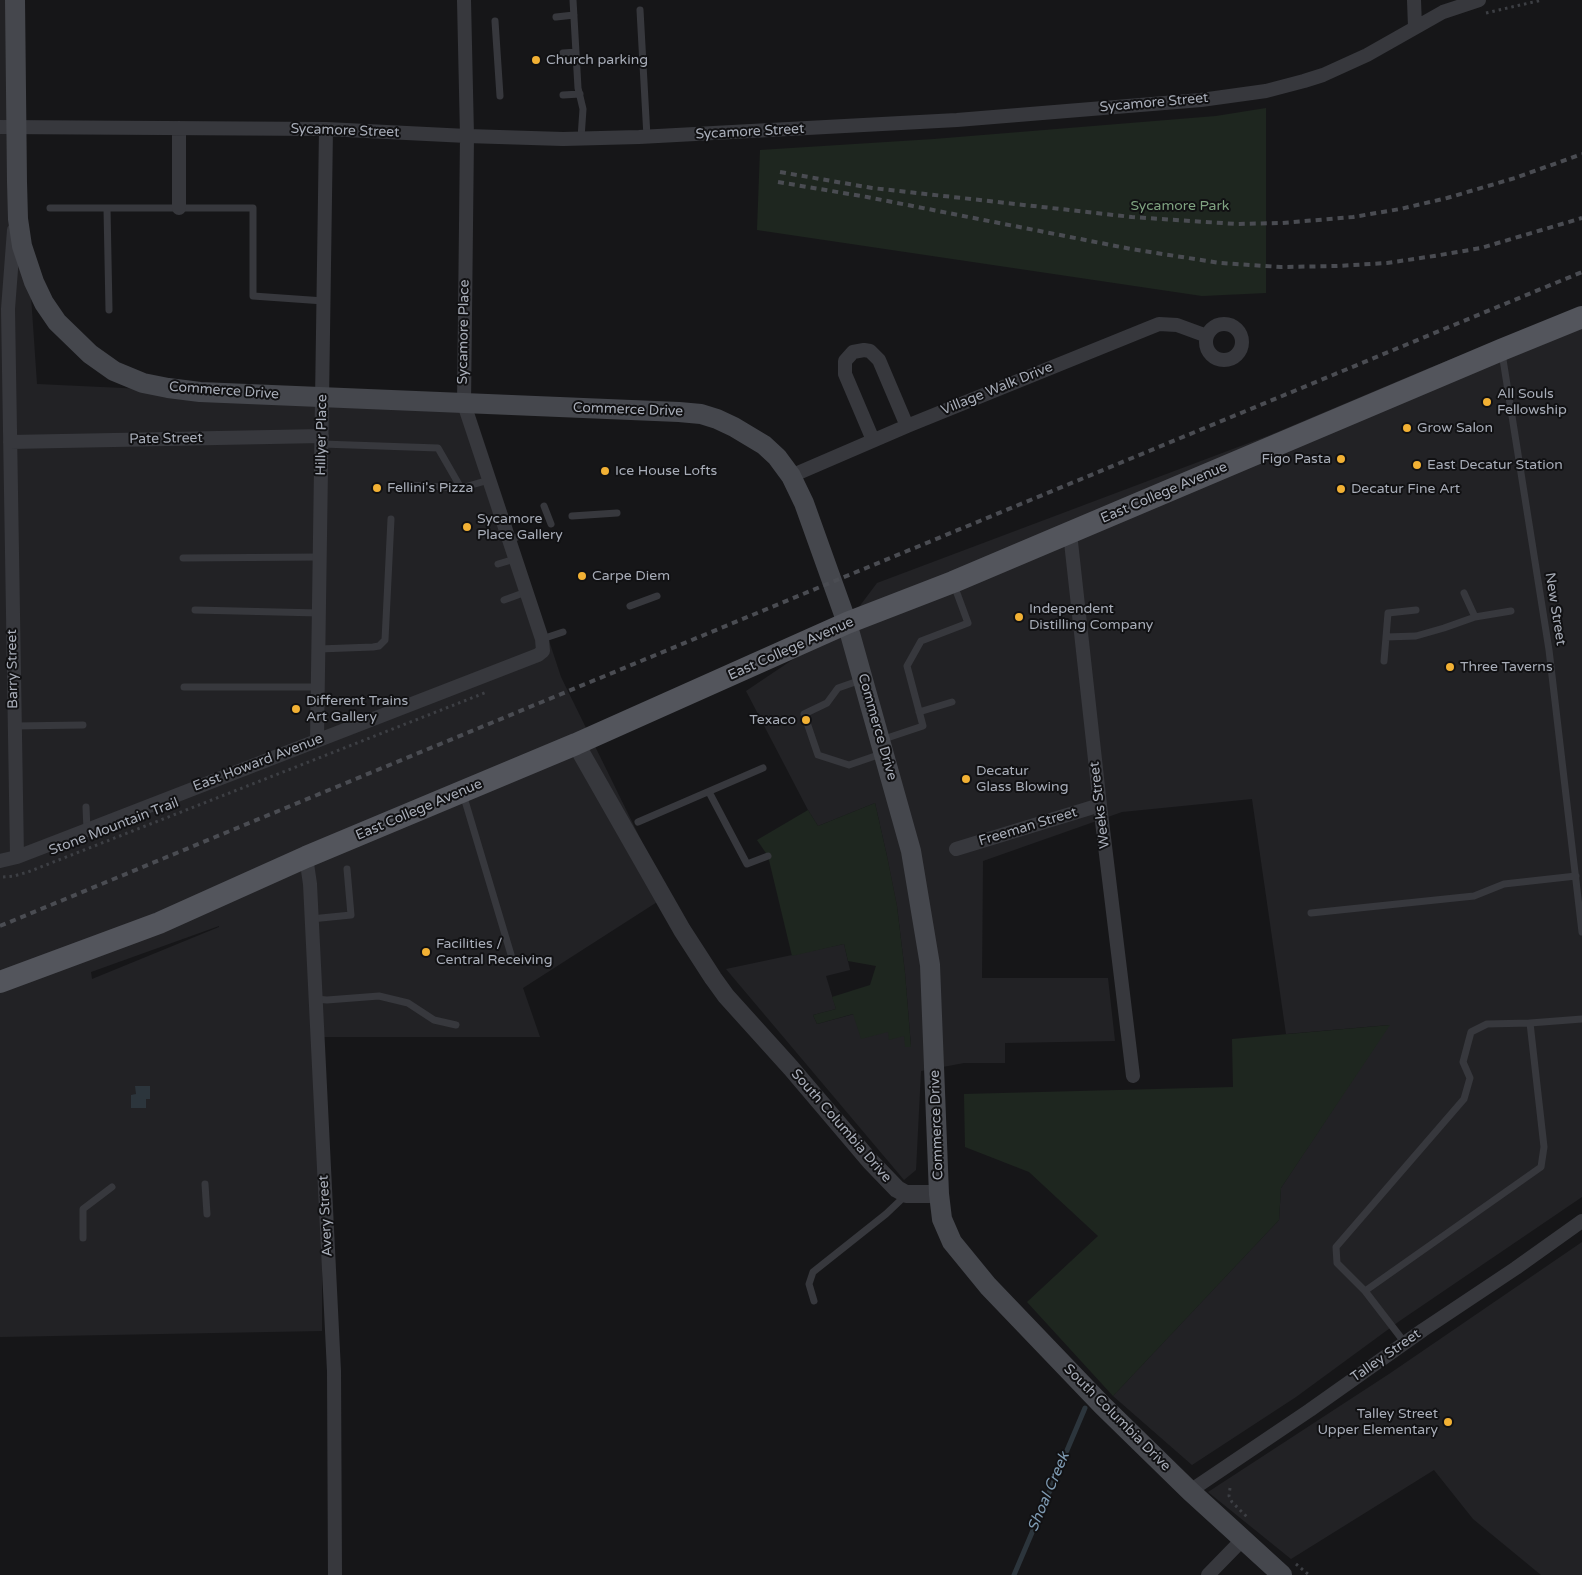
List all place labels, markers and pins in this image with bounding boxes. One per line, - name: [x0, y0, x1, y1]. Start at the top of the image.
- place label: Church parking: [546, 52, 648, 68]
- marker: Church parking: [530, 54, 542, 66]
- place label: All Souls Fellowship: [1497, 386, 1567, 418]
- marker: All Souls Fellowship: [1481, 396, 1493, 408]
- place label: Grow Salon: [1417, 420, 1493, 436]
- marker: Grow Salon: [1401, 422, 1413, 434]
- place label: Figo Pasta: [1261, 451, 1331, 467]
- marker: Figo Pasta: [1335, 453, 1347, 465]
- place label: East Decatur Station: [1427, 457, 1563, 473]
- marker: East Decatur Station: [1411, 459, 1423, 471]
- place label: Ice House Lofts: [615, 463, 717, 479]
- marker: Ice House Lofts: [599, 465, 611, 477]
- place label: Fellini's Pizza: [387, 480, 473, 496]
- place label: Decatur Fine Art: [1351, 481, 1460, 497]
- marker: Fellini's Pizza: [371, 482, 383, 494]
- marker: Decatur Fine Art: [1335, 483, 1347, 495]
- place label: Sycamore Place Gallery: [477, 511, 563, 544]
- marker: Sycamore Place Gallery: [461, 521, 473, 533]
- place label: Carpe Diem: [592, 568, 670, 584]
- marker: Carpe Diem: [576, 570, 588, 582]
- place label: Independent Distilling Company: [1029, 601, 1153, 634]
- marker: Independent Distilling Company: [1013, 611, 1025, 623]
- place label: Three Taverns: [1460, 659, 1553, 675]
- marker: Three Taverns: [1444, 661, 1456, 673]
- place label: Different Trains Art Gallery: [306, 693, 408, 726]
- marker: Different Trains Art Gallery: [290, 703, 302, 715]
- place label: Texaco: [749, 712, 796, 728]
- marker: Texaco: [800, 714, 812, 726]
- place label: Decatur Glass Blowing: [976, 763, 1068, 796]
- marker: Decatur Glass Blowing: [960, 773, 972, 785]
- place label: Facilities / Central Receiving: [436, 936, 552, 969]
- marker: Facilities / Central Receiving: [420, 946, 432, 958]
- place label: Talley Street Upper Elementary: [1317, 1406, 1438, 1438]
- marker: Talley Street Upper Elementary: [1442, 1416, 1454, 1428]

